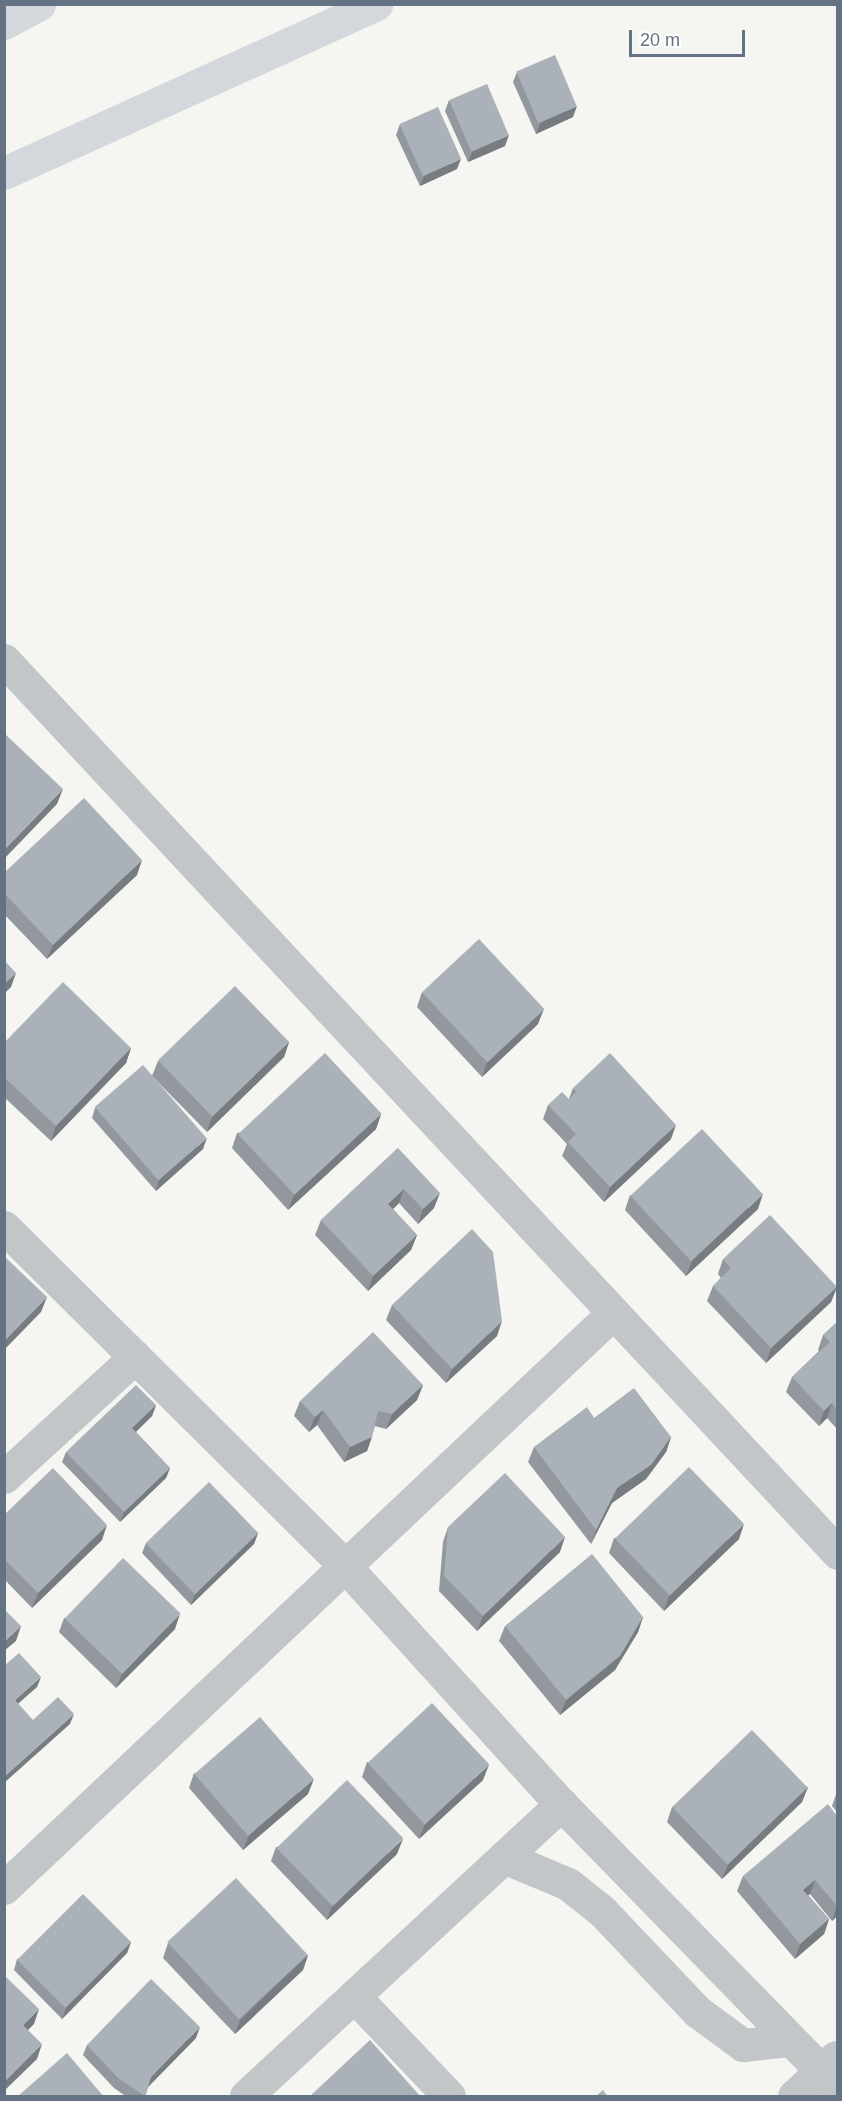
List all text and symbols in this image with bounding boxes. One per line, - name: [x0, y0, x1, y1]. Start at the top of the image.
- scale bar: [632, 18, 748, 56]
- text: 20 m: [640, 30, 680, 50]

